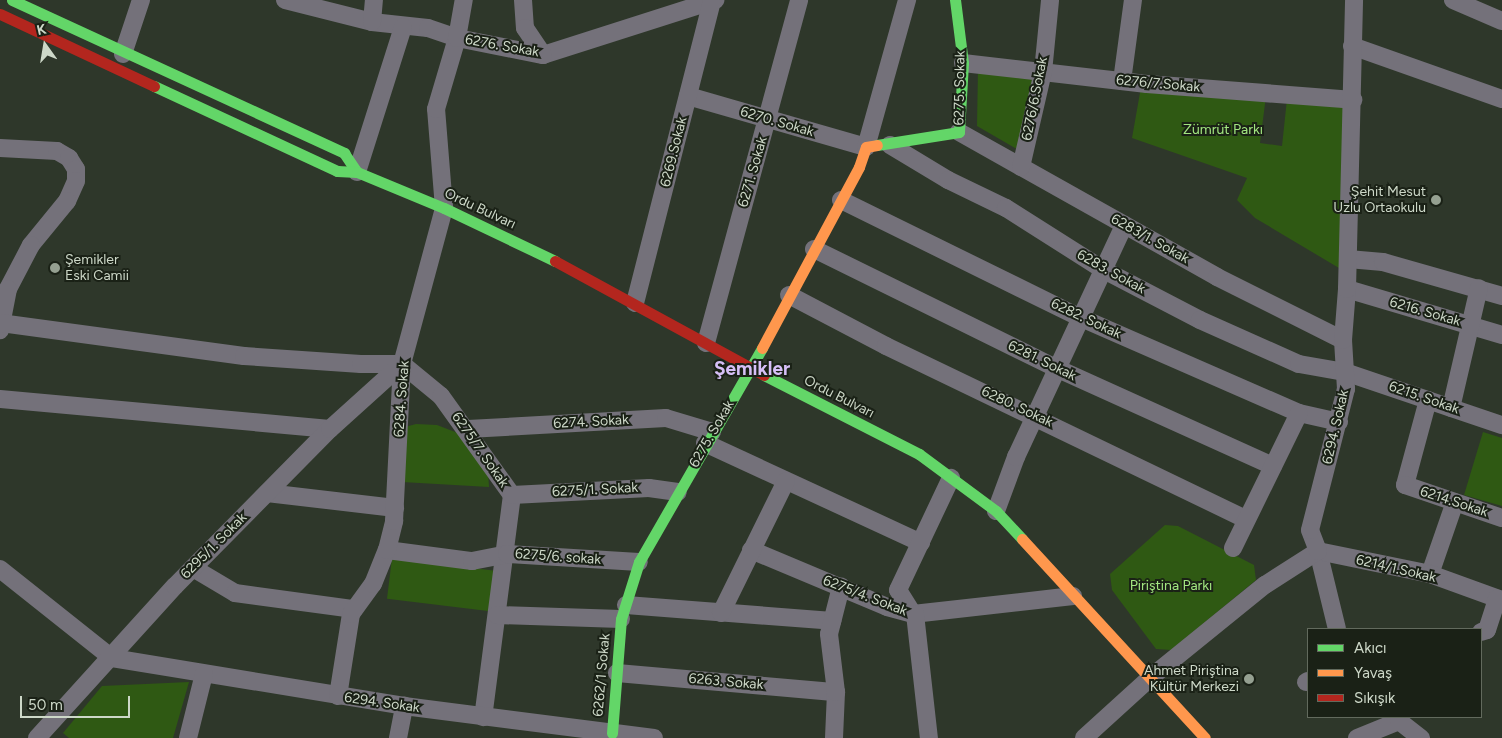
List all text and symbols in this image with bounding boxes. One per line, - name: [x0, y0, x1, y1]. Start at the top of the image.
- north arrow: [20, 20, 70, 70]
- text: K: [35, 21, 48, 39]
- street label: 6276. Sokak: [464, 31, 540, 61]
- street label: 6275. Sokak: [951, 50, 969, 126]
- street label: 6276/6.Sokak: [1019, 56, 1051, 142]
- street label: 6276/7.Sokak: [1115, 72, 1201, 96]
- street label: 6270. Sokak: [738, 103, 816, 141]
- street label: 6269.Sokak: [657, 115, 691, 189]
- park label: Zümrüt Parkı: [1183, 122, 1263, 138]
- street label: 6271. Sokak: [735, 135, 771, 209]
- place label: Şehit Mesut Uzlu Ortaokulu: [1333, 184, 1426, 216]
- street label: Ordu Bulvarı: [442, 185, 518, 233]
- marker: Şehit Mesut Uzlu Ortaokulu: [1430, 194, 1442, 206]
- street label: 6283/1. Sokak: [1108, 211, 1192, 267]
- street label: 6283. Sokak: [1074, 246, 1148, 298]
- place label: Şemikler Eski Camii: [65, 252, 129, 284]
- marker: Şemikler Eski Camii: [49, 262, 61, 274]
- street label: 6216. Sokak: [1388, 294, 1462, 330]
- street label: 6282. Sokak: [1048, 295, 1124, 343]
- street label: 6281. Sokak: [1005, 337, 1079, 385]
- district label: Şemikler: [714, 358, 790, 380]
- street label: 6284. Sokak: [391, 360, 413, 438]
- street label: Ordu Bulvarı: [801, 372, 877, 422]
- street label: 6215. Sokak: [1387, 378, 1461, 418]
- street label: 6280. Sokak: [979, 383, 1055, 431]
- street label: 6294. Sokak: [1319, 388, 1353, 466]
- street label: 6275. Sokak: [686, 397, 738, 471]
- street label: 6275/7. Sokak: [448, 409, 512, 491]
- street label: 6274. Sokak: [553, 412, 629, 432]
- street label: 6275/1. Sokak: [552, 479, 638, 501]
- street label: 6214.Sokak: [1418, 483, 1490, 521]
- street label: 6295/1. Sokak: [177, 509, 251, 583]
- street label: 6275/6. sokak: [514, 546, 602, 568]
- street label: 6214/1.Sokak: [1354, 552, 1438, 586]
- street label: 6275/4. Sokak: [820, 572, 910, 620]
- park label: Piriştina Parkı: [1130, 578, 1212, 594]
- legend: [1307, 628, 1482, 718]
- street label: 6262/1 Sokak: [590, 633, 614, 717]
- text: Akıcı: [1354, 639, 1387, 657]
- place label: Ahmet Piriştina Kültür Merkezi: [1144, 663, 1239, 696]
- text: Yavaş: [1354, 664, 1392, 682]
- street label: 6263. Sokak: [688, 670, 764, 694]
- marker: Ahmet Piriştina Kültür Merkezi: [1243, 673, 1255, 685]
- scale bar: [22, 686, 132, 718]
- street label: 6294. Sokak: [343, 689, 421, 717]
- text: Sıkışık: [1354, 689, 1395, 707]
- text: 50 m: [28, 696, 63, 714]

